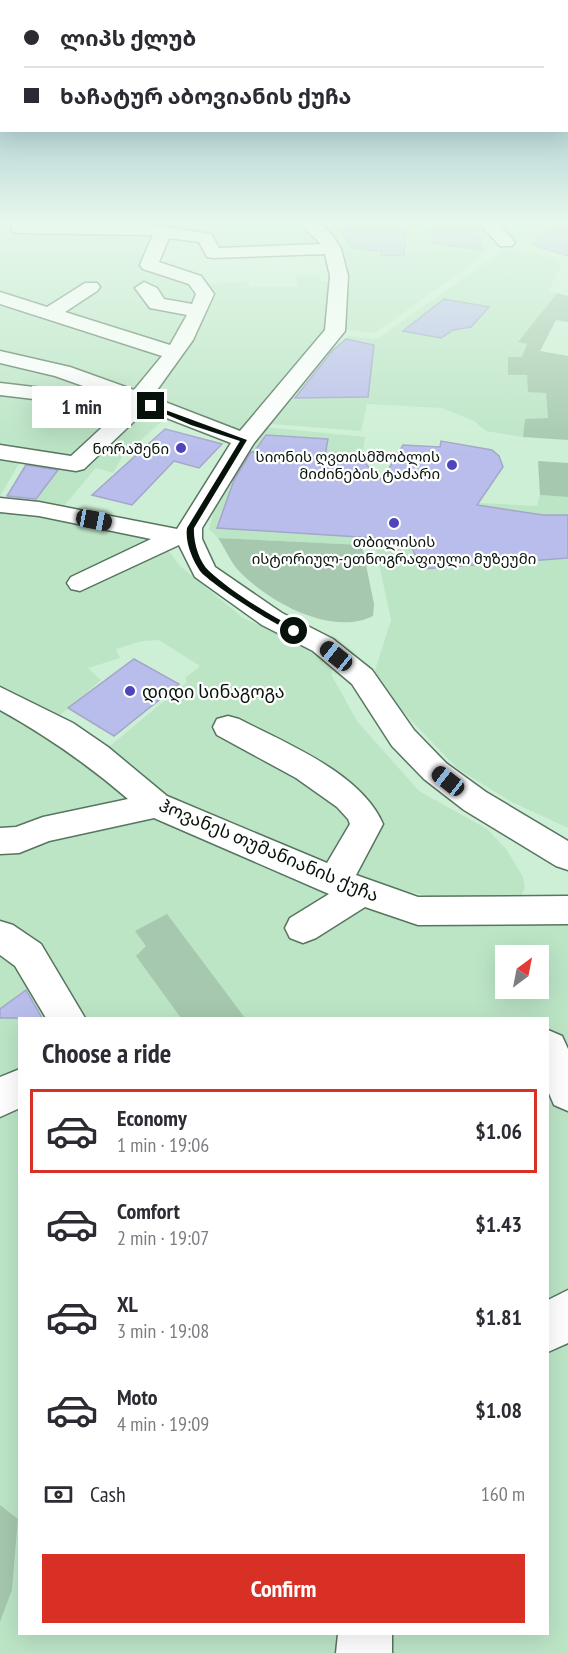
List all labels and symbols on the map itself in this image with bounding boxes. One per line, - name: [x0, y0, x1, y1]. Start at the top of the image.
- callout: 1 min: [31, 385, 130, 427]
- route end: [137, 392, 164, 419]
- place label: ნორაშენი: [92, 439, 169, 458]
- marker: ნორაშენი: [174, 441, 188, 455]
- place label: სიონის ღვთისმშობლის მიძინების ტაძარი: [256, 447, 440, 483]
- marker: სიონის ღვთისმშობლის მიძინების ტაძარი: [445, 458, 459, 472]
- car: [75, 508, 113, 532]
- marker: თბილისის ისტორიულ-ეთნოგრაფიული მუზეუმი: [387, 516, 401, 530]
- place label: თბილისის ისტორიულ-ეთნოგრაფიული მუზეუმი: [252, 532, 536, 568]
- route start: [280, 617, 307, 644]
- car: [316, 638, 356, 674]
- place label: დიდი სინაგოგა: [142, 680, 285, 703]
- marker: დიდი სინაგოგა: [123, 684, 137, 698]
- car: [428, 763, 468, 799]
- street label: ჰოვანეს თუმანიანის ქუჩა: [156, 793, 382, 907]
- north arrow: [495, 945, 549, 999]

